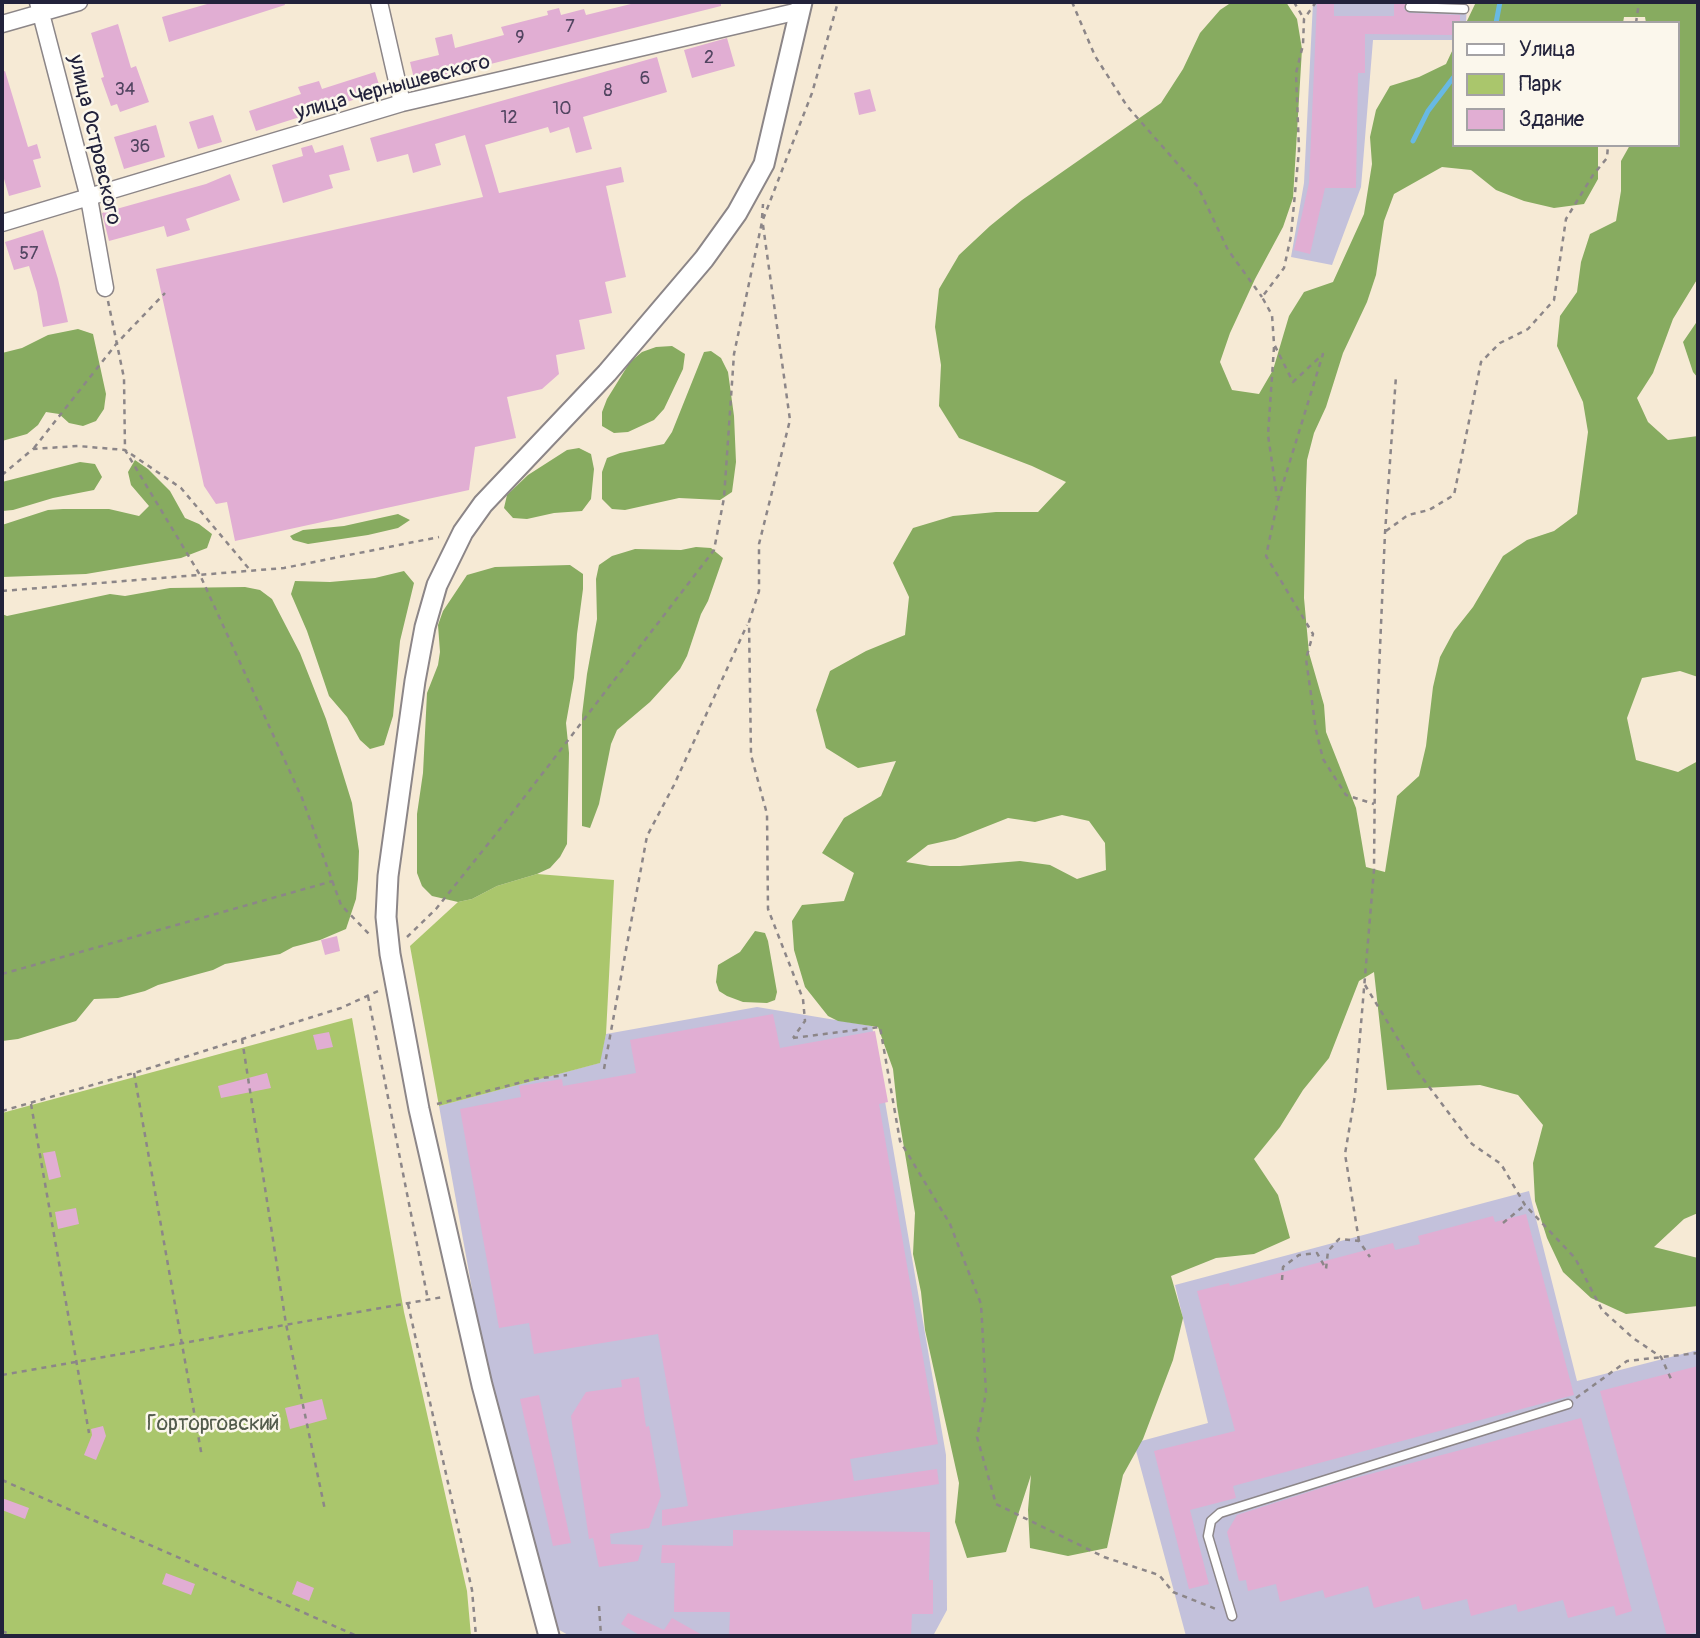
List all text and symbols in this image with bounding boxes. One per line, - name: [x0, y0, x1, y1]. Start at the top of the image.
- house number: 7: [565, 16, 575, 38]
- legend: [1452, 21, 1679, 147]
- house number: 9: [515, 27, 525, 49]
- text: Улица: [1519, 36, 1575, 63]
- house number: 2: [704, 47, 714, 69]
- street label: улица Чернышевского: [293, 50, 493, 126]
- street label: улица Островского: [62, 53, 126, 227]
- house number: 6: [640, 68, 650, 90]
- text: Парк: [1519, 71, 1562, 98]
- house number: 34: [115, 79, 135, 101]
- house number: 8: [603, 80, 613, 102]
- house number: 10: [552, 98, 572, 120]
- text: Здание: [1519, 106, 1584, 133]
- house number: 12: [500, 107, 518, 129]
- house number: 36: [130, 136, 150, 158]
- house number: 57: [19, 243, 39, 265]
- park label: Горторговский: [147, 1412, 279, 1438]

